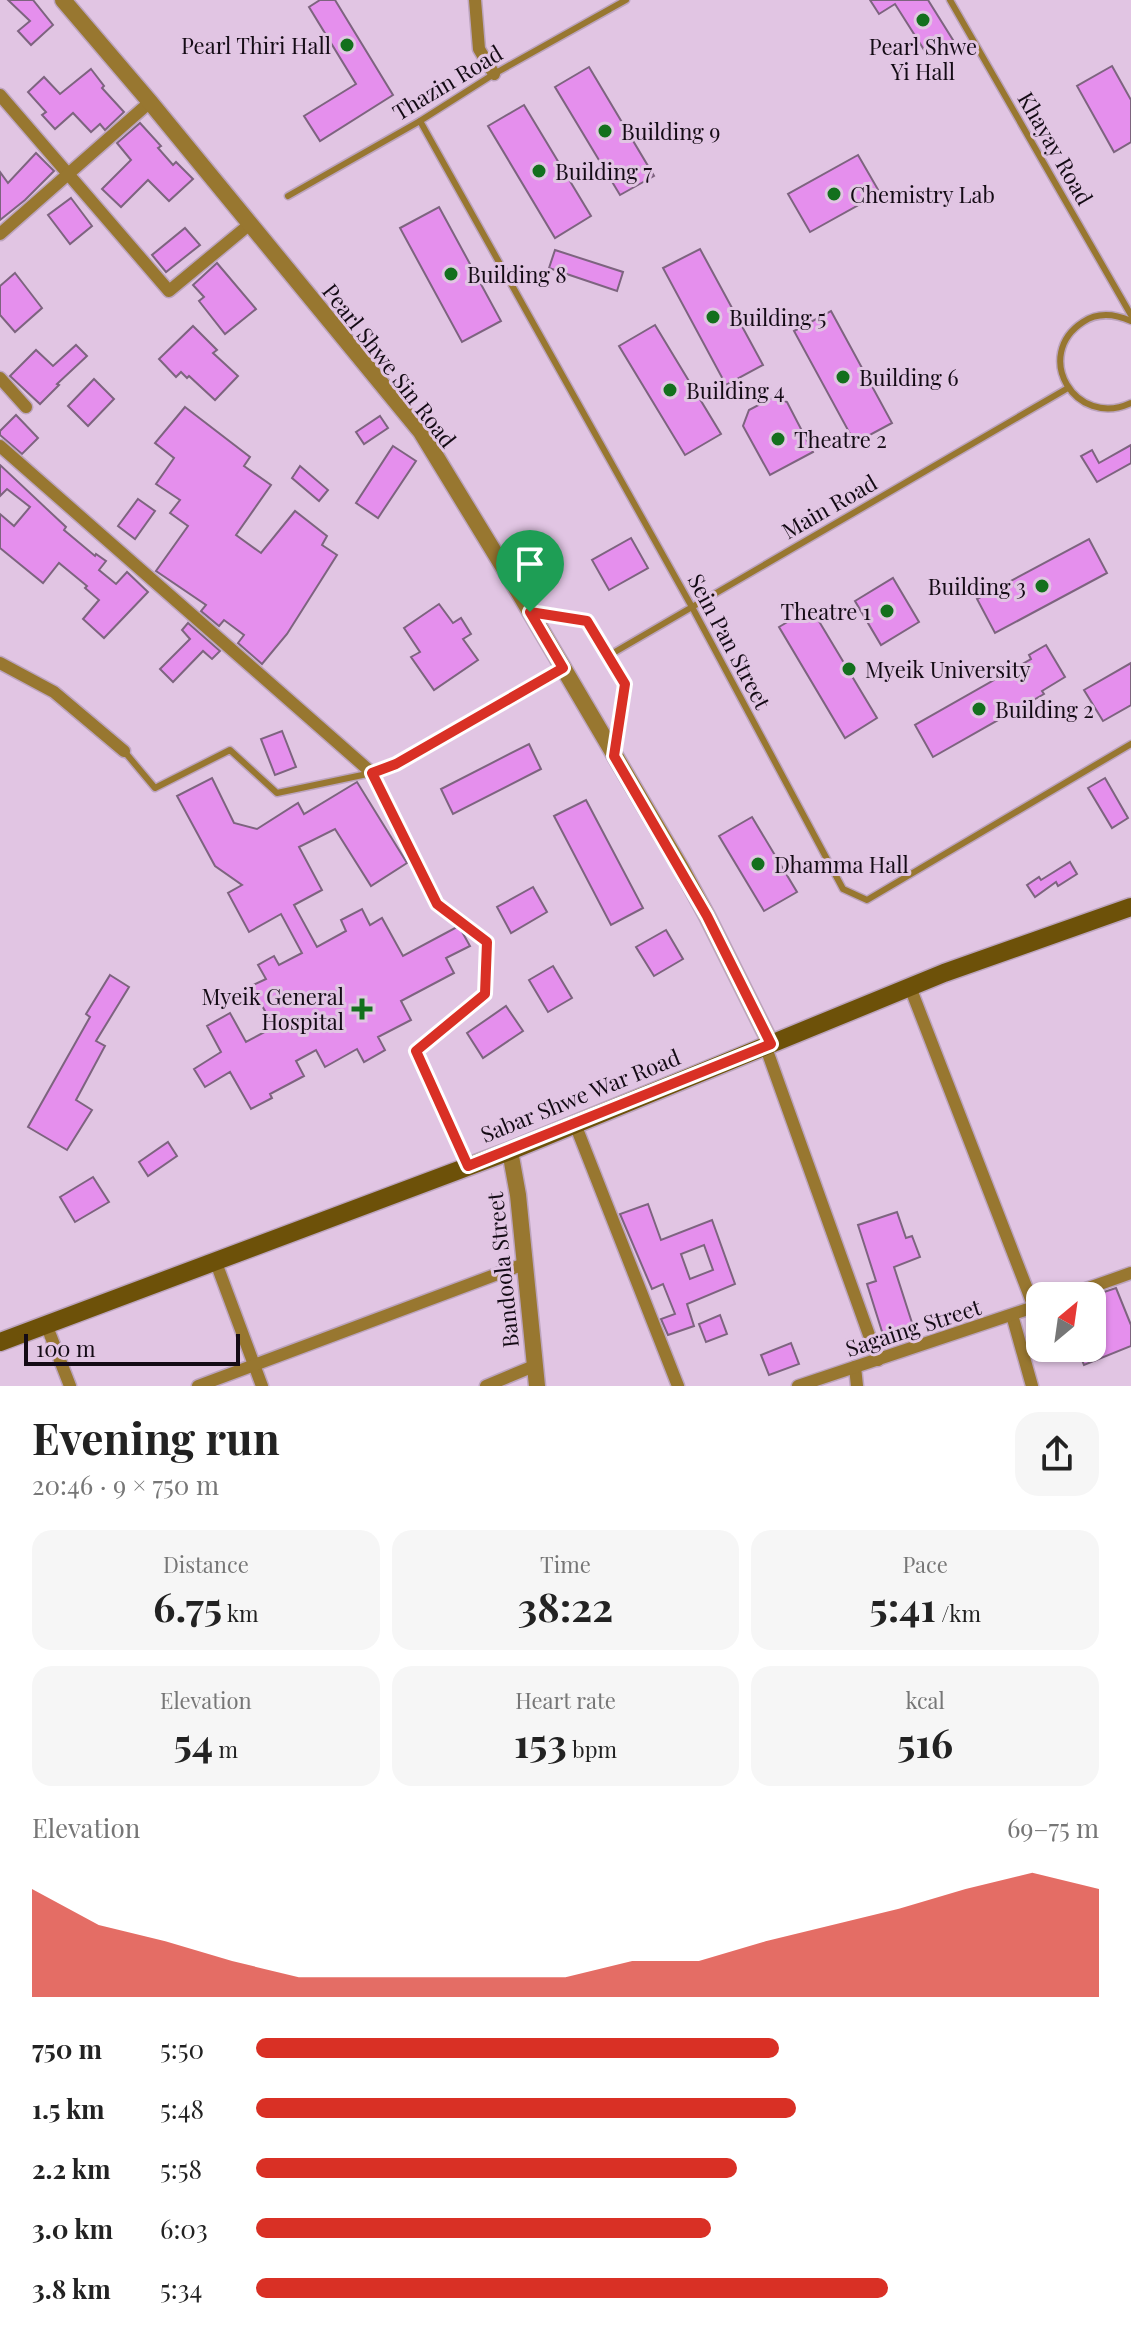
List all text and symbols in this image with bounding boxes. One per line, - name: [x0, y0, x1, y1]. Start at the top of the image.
- marker: Pearl Shwe Yi Hall: [914, 11, 932, 29]
- place label: Pearl Thiri Hall: [181, 30, 331, 60]
- place label: Pearl Shwe Yi Hall: [869, 31, 977, 86]
- marker: Pearl Thiri Hall: [338, 36, 356, 54]
- street label: Thazin Road: [387, 37, 508, 127]
- street label: Khayay Road: [1012, 86, 1101, 210]
- place label: Building 9: [621, 116, 720, 146]
- marker: Building 9: [596, 122, 614, 140]
- place label: Building 7: [555, 156, 652, 186]
- marker: Building 7: [530, 162, 548, 180]
- place label: Chemistry Lab: [850, 179, 995, 209]
- marker: Chemistry Lab: [825, 185, 843, 203]
- place label: Building 8: [467, 259, 567, 289]
- marker: Building 8: [442, 265, 460, 283]
- street label: Pearl Shwe Sin Road: [316, 277, 464, 454]
- place label: Building 5: [729, 302, 826, 332]
- marker: Building 5: [704, 308, 722, 326]
- place label: Building 6: [859, 362, 959, 392]
- marker: Building 6: [834, 368, 852, 386]
- place label: Building 4: [686, 375, 785, 405]
- marker: Building 4: [661, 381, 679, 399]
- place label: Theatre 2: [794, 424, 887, 454]
- marker: Theatre 2: [769, 430, 787, 448]
- street label: Main Road: [776, 467, 882, 545]
- pin: [496, 530, 564, 612]
- icon: arrive: [508, 542, 552, 586]
- street label: Sein Pan Street: [682, 568, 779, 715]
- place label: Building 3: [928, 571, 1026, 601]
- marker: Building 3: [1033, 577, 1051, 595]
- place label: Theatre 1: [781, 596, 871, 626]
- marker: Theatre 1: [878, 602, 896, 620]
- place label: Myeik University: [865, 654, 1031, 684]
- marker: Myeik University: [840, 660, 858, 678]
- place label: Building 2: [995, 694, 1094, 724]
- marker: Building 2: [970, 700, 988, 718]
- place label: Dhamma Hall: [774, 849, 909, 879]
- marker: Dhamma Hall: [749, 855, 767, 873]
- place label: Myeik General Hospital: [201, 981, 344, 1036]
- marker: Myeik General Hospital: [351, 998, 373, 1020]
- street label: Sabar Shwe War Road: [476, 1041, 684, 1149]
- street label: Bandoola Street: [479, 1190, 525, 1349]
- north arrow: [1026, 1282, 1106, 1362]
- map controls: [1026, 1282, 1106, 1362]
- street label: Sagaing Street: [841, 1291, 986, 1363]
- scale bar: [24, 1330, 240, 1366]
- text: 100 m: [36, 1333, 96, 1363]
- text: Evening run: [32, 1407, 280, 1466]
- button: share: [1015, 1412, 1099, 1496]
- text: 20:46 · 9 × 750 m: [32, 1467, 219, 1502]
- text: Distance: [163, 1549, 249, 1579]
- text: Time: [540, 1549, 591, 1579]
- text: Pace: [902, 1549, 948, 1579]
- text: 6.75: [153, 1579, 222, 1632]
- text: 38:22: [518, 1579, 613, 1632]
- text: 5:41: [869, 1579, 936, 1632]
- text: km: [222, 1598, 259, 1628]
- text: /km: [936, 1598, 981, 1628]
- text: Elevation: [160, 1685, 252, 1715]
- text: Heart rate: [515, 1685, 616, 1715]
- text: kcal: [905, 1685, 945, 1715]
- text: 54: [174, 1715, 213, 1768]
- text: 153: [514, 1715, 567, 1768]
- text: 516: [897, 1715, 953, 1768]
- text: m: [213, 1734, 238, 1764]
- text: bpm: [567, 1734, 617, 1764]
- text: Elevation: [32, 1810, 140, 1845]
- text: 69–75 m: [1007, 1810, 1099, 1845]
- text: 750 m: [32, 2031, 102, 2066]
- text: 5:50: [160, 2031, 204, 2066]
- text: 1.5 km: [32, 2091, 105, 2126]
- text: 5:48: [160, 2091, 204, 2126]
- text: 2.2 km: [32, 2151, 110, 2186]
- text: 5:58: [160, 2151, 202, 2186]
- text: 3.0 km: [32, 2211, 113, 2246]
- text: 6:03: [160, 2211, 208, 2246]
- text: 3.8 km: [32, 2271, 111, 2306]
- text: 5:34: [160, 2271, 202, 2306]

